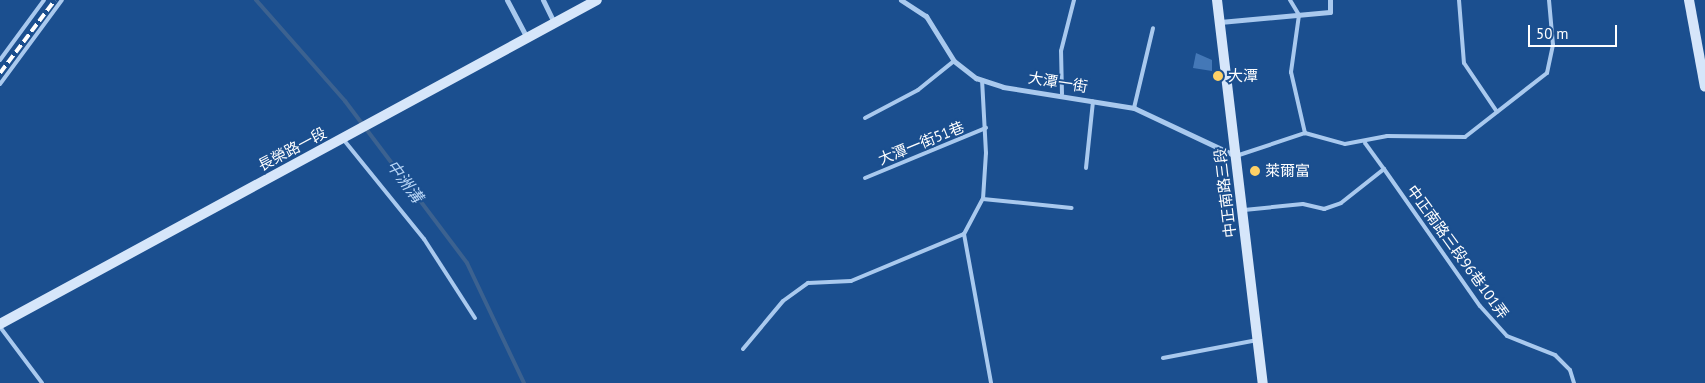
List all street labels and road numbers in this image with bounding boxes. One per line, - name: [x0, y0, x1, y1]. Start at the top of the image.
- street label: 大潭一街: [1027, 68, 1089, 96]
- street label: 大潭一街51巷: [875, 118, 967, 168]
- street label: 長榮路一段: [255, 123, 329, 175]
- street label: 中正南路三段: [1211, 147, 1239, 239]
- street label: 中正南路三段96巷101弄: [1403, 182, 1513, 322]

